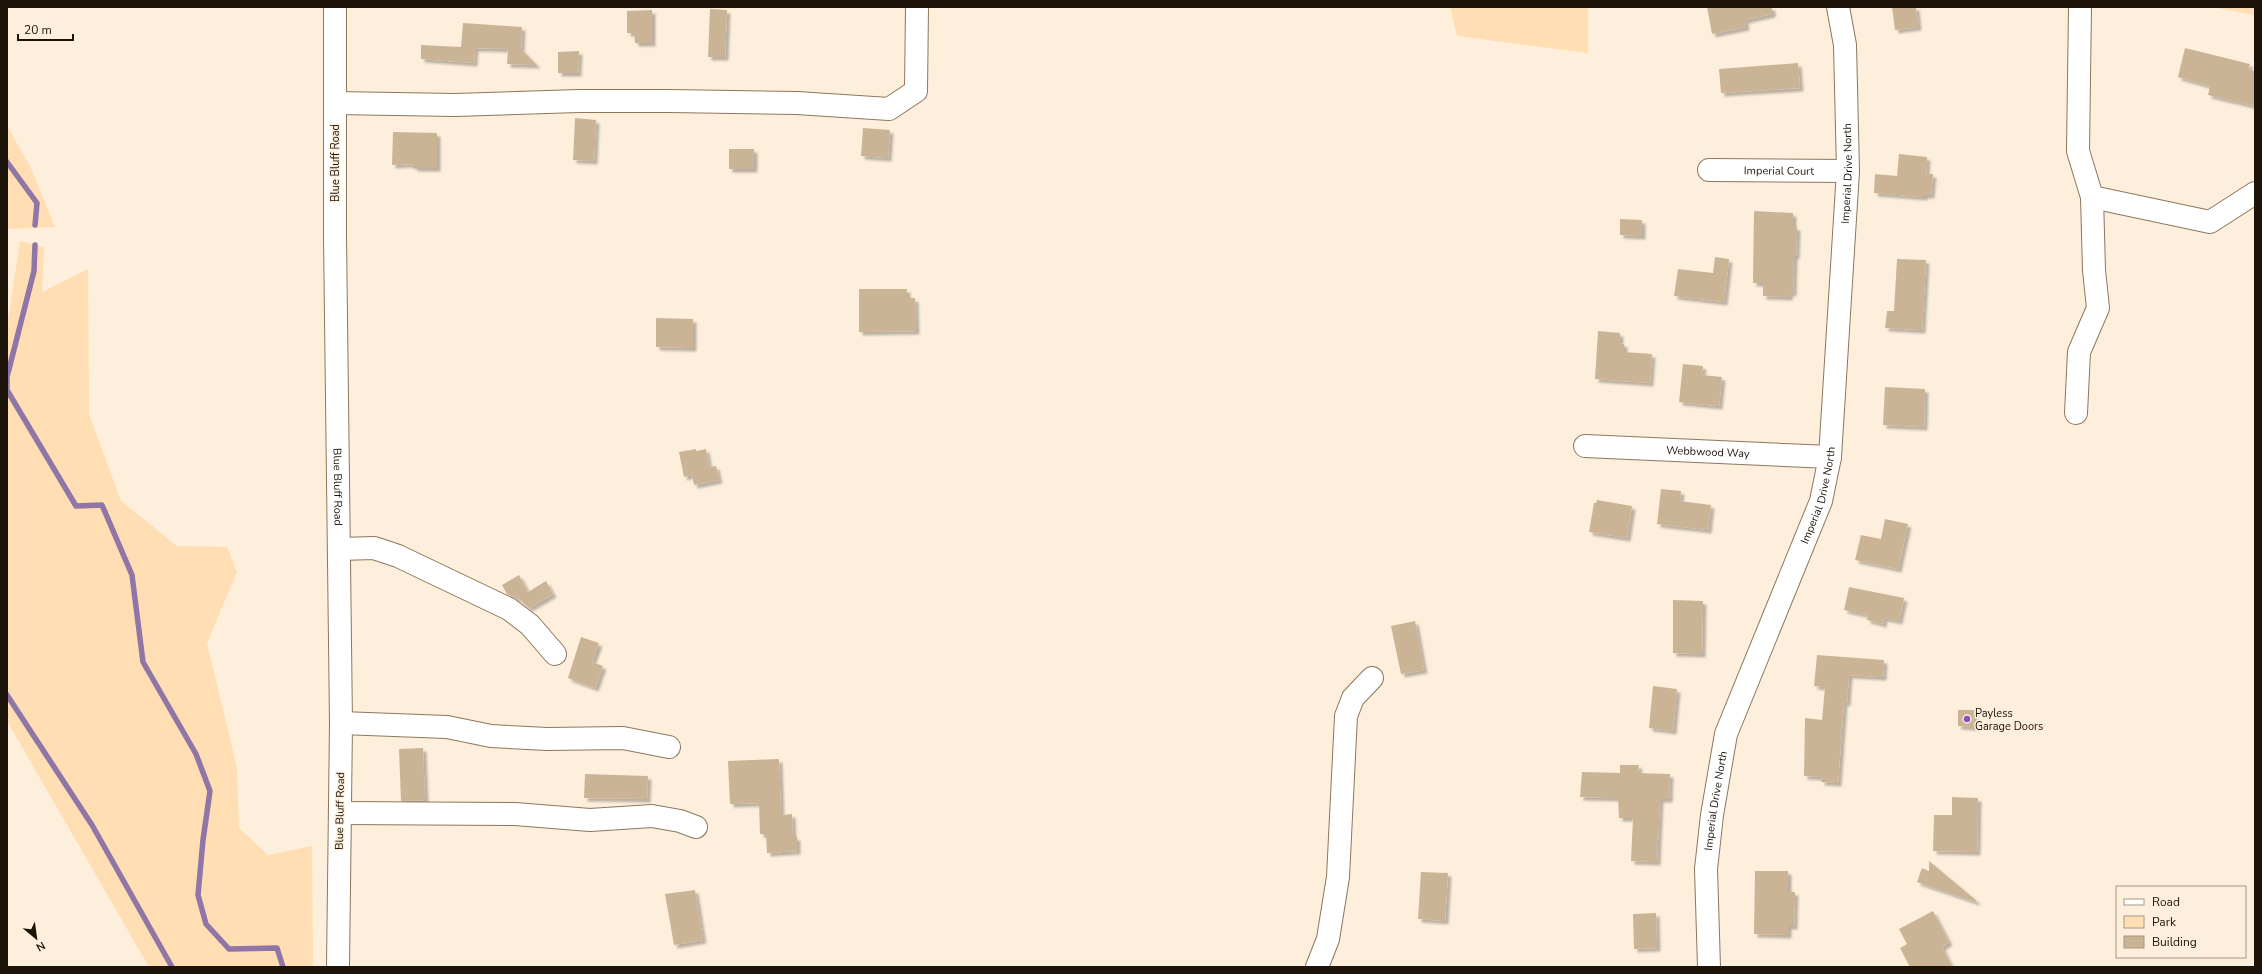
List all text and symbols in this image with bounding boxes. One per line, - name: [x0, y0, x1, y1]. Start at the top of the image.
- scale bar: [18, 16, 73, 42]
- text: 20 m: [24, 22, 52, 38]
- street label: Imperial Drive North: [1837, 123, 1856, 224]
- street label: Blue Bluff Road: [328, 124, 343, 202]
- street label: Imperial Court: [1744, 163, 1814, 178]
- street label: Webbwood Way: [1666, 442, 1750, 461]
- street label: Imperial Drive North: [1797, 446, 1838, 546]
- street label: Blue Bluff Road: [330, 448, 346, 526]
- place label: Payless Garage Doors: [1975, 706, 2043, 734]
- marker: Payless Garage Doors: [1962, 714, 1972, 724]
- street label: Imperial Drive North: [1701, 750, 1730, 851]
- street label: Blue Bluff Road: [332, 772, 348, 850]
- legend: [2116, 886, 2246, 958]
- text: Road: [2152, 894, 2180, 910]
- text: Park: [2152, 914, 2177, 930]
- north arrow: [16, 918, 56, 958]
- text: Building: [2152, 934, 2197, 950]
- text: N: [33, 938, 48, 955]

